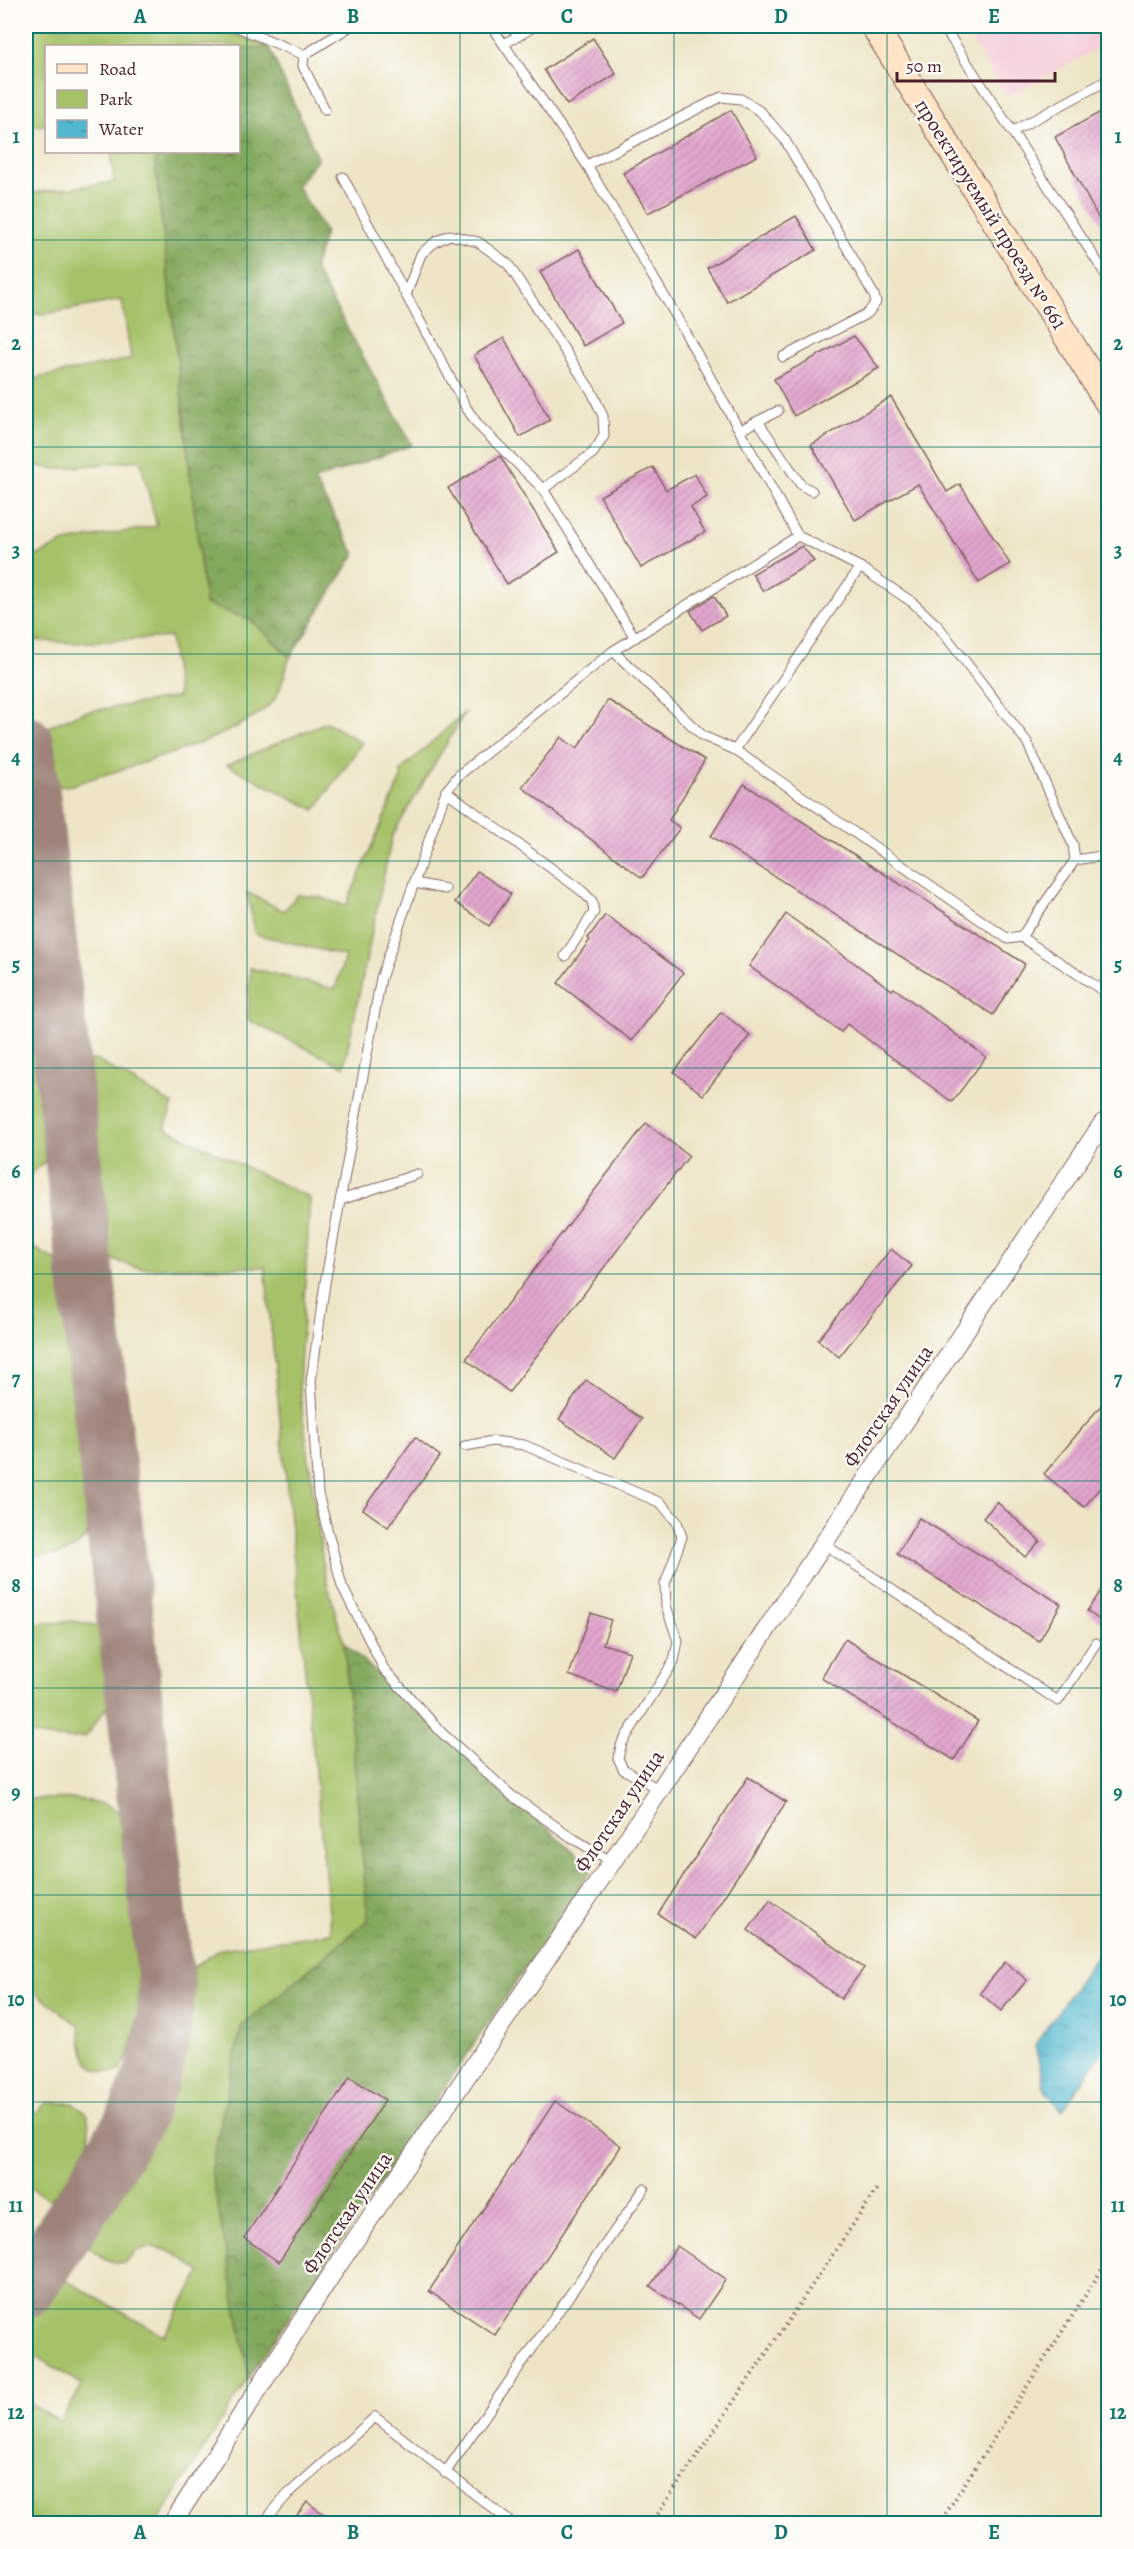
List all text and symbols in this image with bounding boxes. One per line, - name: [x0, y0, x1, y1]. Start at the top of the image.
- text: A: [133, 3, 147, 30]
- text: B: [347, 3, 359, 30]
- text: C: [561, 3, 573, 30]
- text: D: [774, 3, 788, 30]
- text: E: [988, 3, 1000, 30]
- legend: [45, 45, 240, 153]
- scale bar: [897, 45, 1054, 83]
- text: 50 m: [906, 54, 942, 78]
- text: Road: [99, 57, 137, 81]
- text: Park: [99, 87, 133, 111]
- street label: проектируемый проезд № 661: [908, 93, 1074, 335]
- text: Water: [98, 117, 144, 141]
- text: 1: [12, 123, 20, 150]
- text: 1: [1114, 123, 1122, 150]
- text: 2: [11, 330, 21, 357]
- text: 2: [1113, 330, 1123, 357]
- text: 3: [12, 537, 20, 564]
- text: 3: [1114, 537, 1122, 564]
- text: 4: [11, 744, 21, 771]
- text: 4: [1113, 744, 1123, 771]
- text: 5: [12, 951, 20, 978]
- text: 5: [1114, 951, 1122, 978]
- text: 6: [11, 1158, 21, 1185]
- text: 6: [1113, 1158, 1123, 1185]
- street label: Флотская улица: [837, 1339, 940, 1473]
- text: 7: [12, 1365, 21, 1392]
- text: 7: [1114, 1365, 1123, 1392]
- text: 8: [11, 1572, 21, 1599]
- text: 8: [1113, 1572, 1123, 1599]
- street label: Флотская улица: [568, 1744, 671, 1878]
- text: 9: [11, 1779, 21, 1806]
- text: 9: [1113, 1779, 1123, 1806]
- text: 10: [7, 1986, 25, 2013]
- text: 10: [1109, 1986, 1127, 2013]
- street label: Флотская улица: [296, 2146, 399, 2280]
- text: 11: [9, 2192, 23, 2219]
- text: 11: [1111, 2192, 1125, 2219]
- text: 12: [8, 2399, 25, 2426]
- text: 12: [1110, 2399, 1127, 2426]
- text: A: [133, 2519, 147, 2546]
- text: B: [347, 2519, 359, 2546]
- text: C: [561, 2519, 573, 2546]
- text: D: [774, 2519, 788, 2546]
- text: E: [988, 2519, 1000, 2546]

